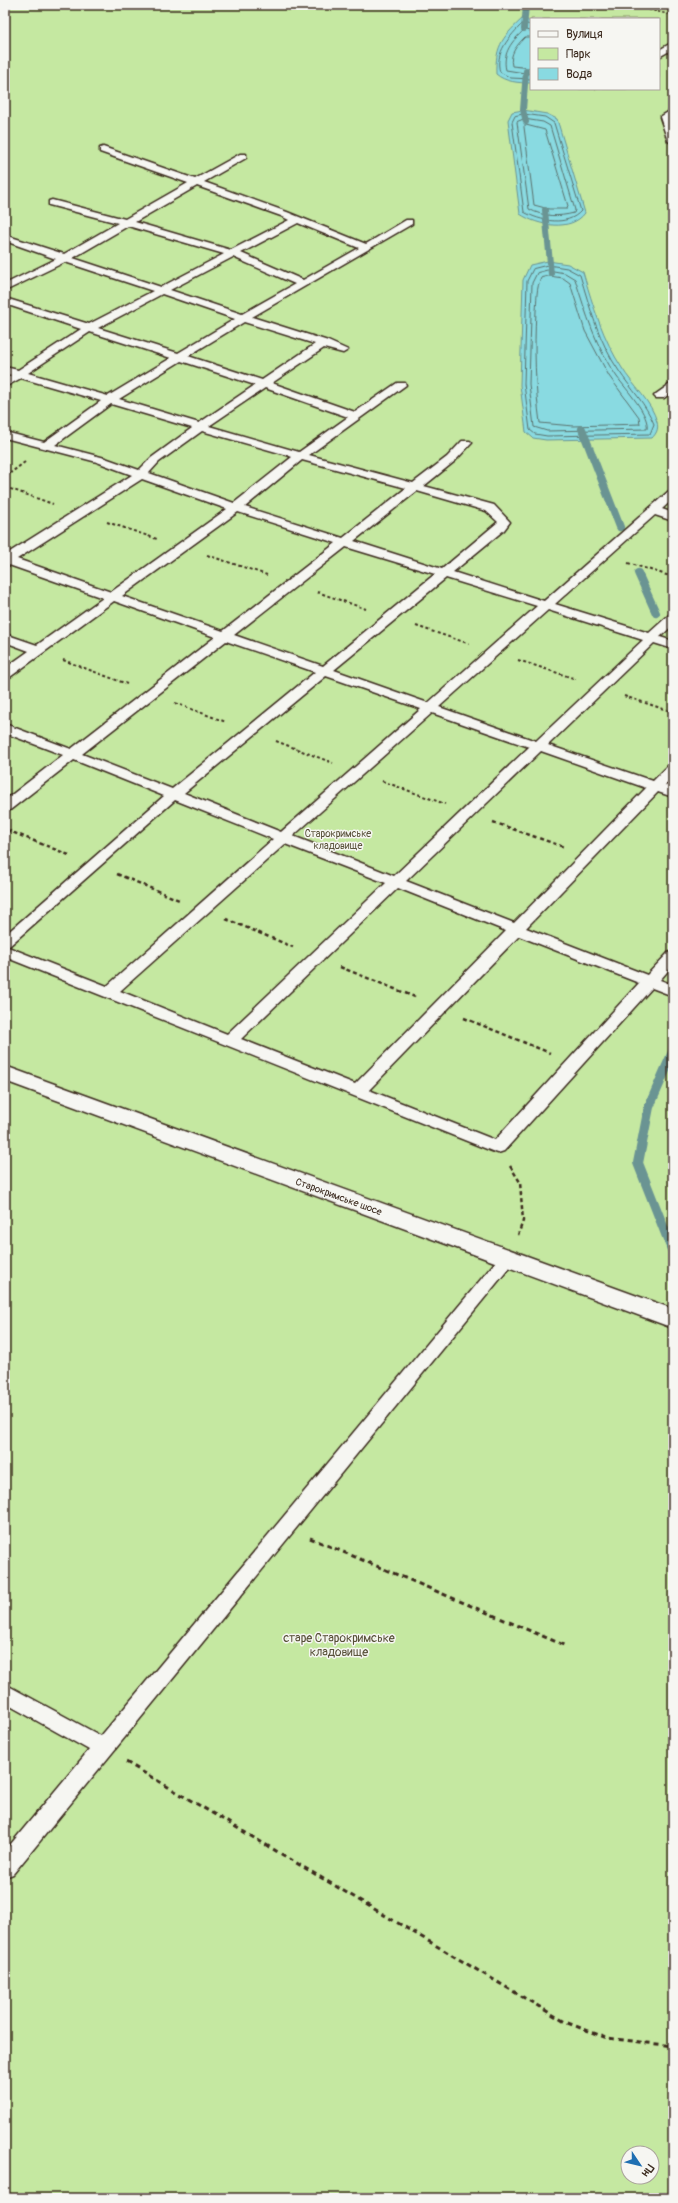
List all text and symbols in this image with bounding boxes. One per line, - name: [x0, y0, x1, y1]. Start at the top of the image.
- legend: [530, 18, 660, 90]
- text: Вулиця: [566, 27, 603, 42]
- text: Парк: [566, 47, 591, 62]
- text: Вода: [566, 67, 592, 82]
- park label: Старокримське кладовище: [305, 828, 371, 852]
- street label: Старокримське шосе: [294, 1176, 384, 1218]
- park label: старе Старокримське кладовище: [283, 1631, 395, 1660]
- north arrow: [620, 2145, 660, 2185]
- text: Пн: [639, 2162, 657, 2180]

